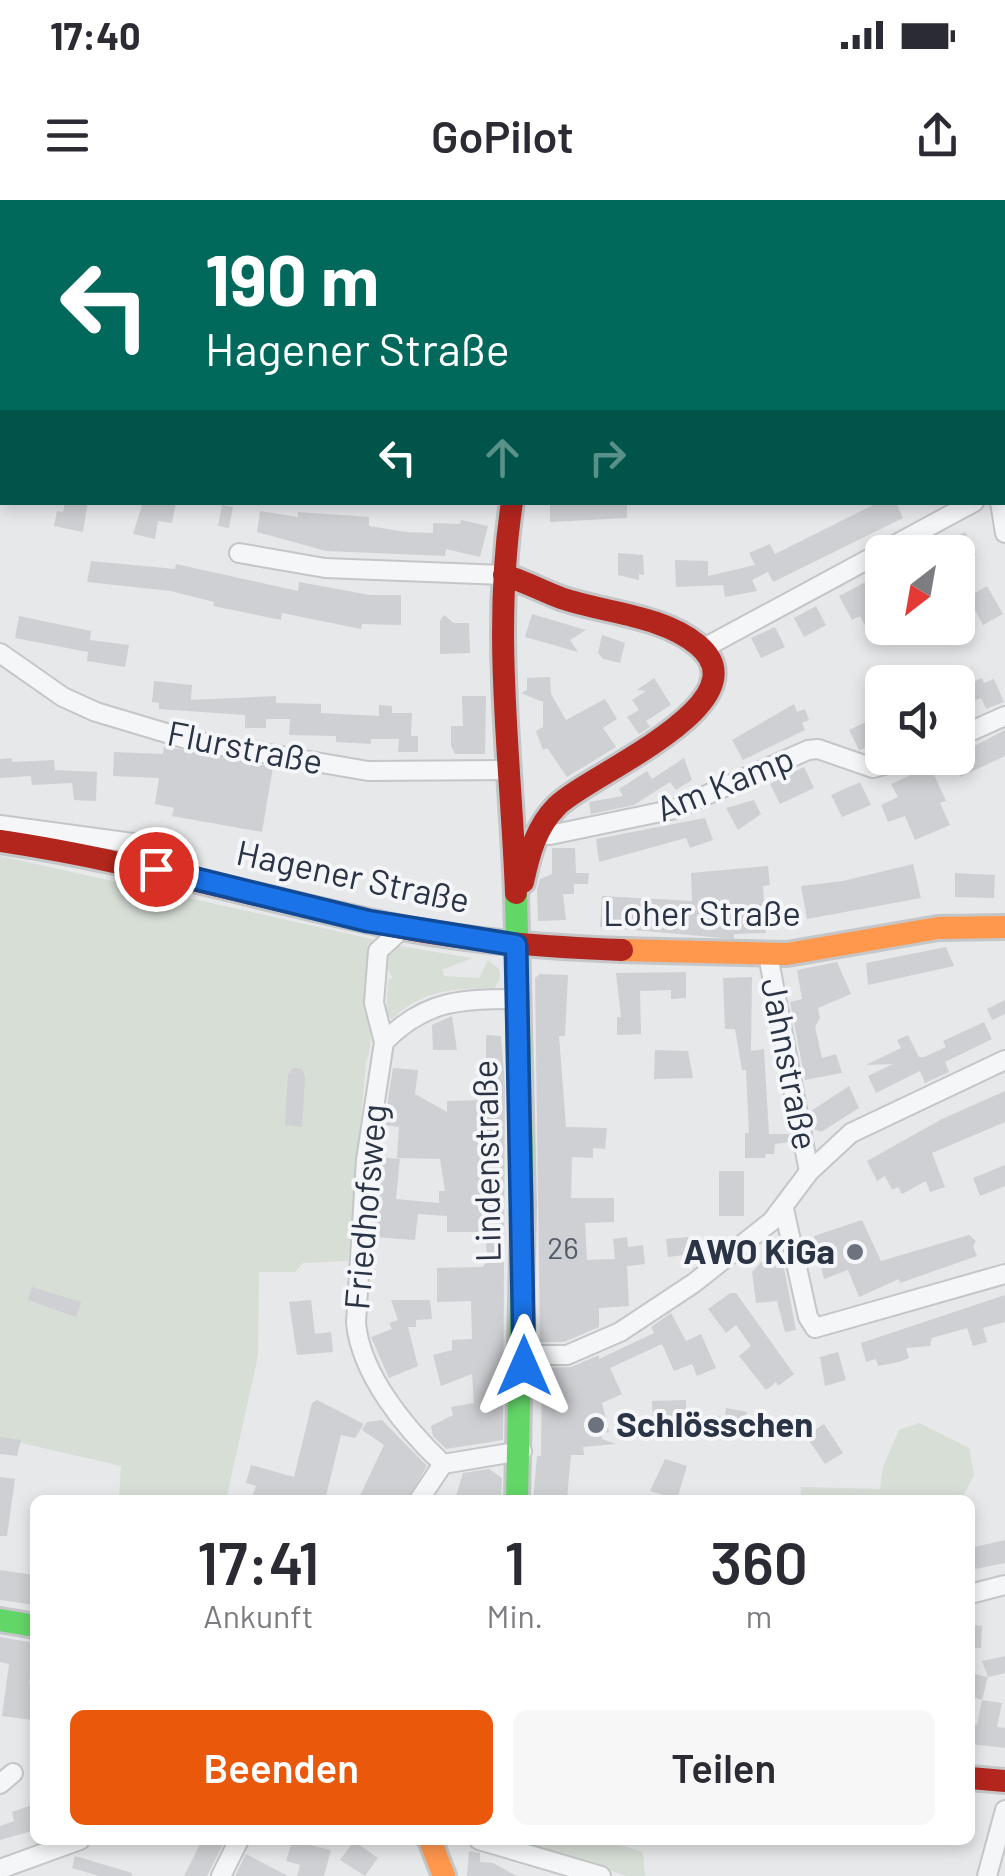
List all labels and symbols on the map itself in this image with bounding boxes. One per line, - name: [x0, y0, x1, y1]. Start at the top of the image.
- north arrow: [865, 535, 975, 645]
- street label: Flurstraße: [164, 710, 327, 782]
- street label: Am Kamp: [649, 736, 799, 829]
- pin: [114, 827, 199, 912]
- street label: Hagener Straße: [233, 830, 474, 920]
- street label: Loher Straße: [603, 891, 801, 933]
- street label: Jahnstraße: [754, 974, 828, 1153]
- street label: Lindenstraße: [462, 1060, 508, 1263]
- street label: Friedhofsweg: [334, 1102, 394, 1311]
- house number: 26: [547, 1229, 579, 1265]
- place label: AWO KiGa: [683, 1229, 835, 1271]
- marker: AWO KiGa: [844, 1241, 866, 1263]
- position arrow: [472, 1314, 576, 1418]
- place label: Schlösschen: [616, 1402, 814, 1444]
- marker: Schlösschen: [585, 1414, 607, 1436]

